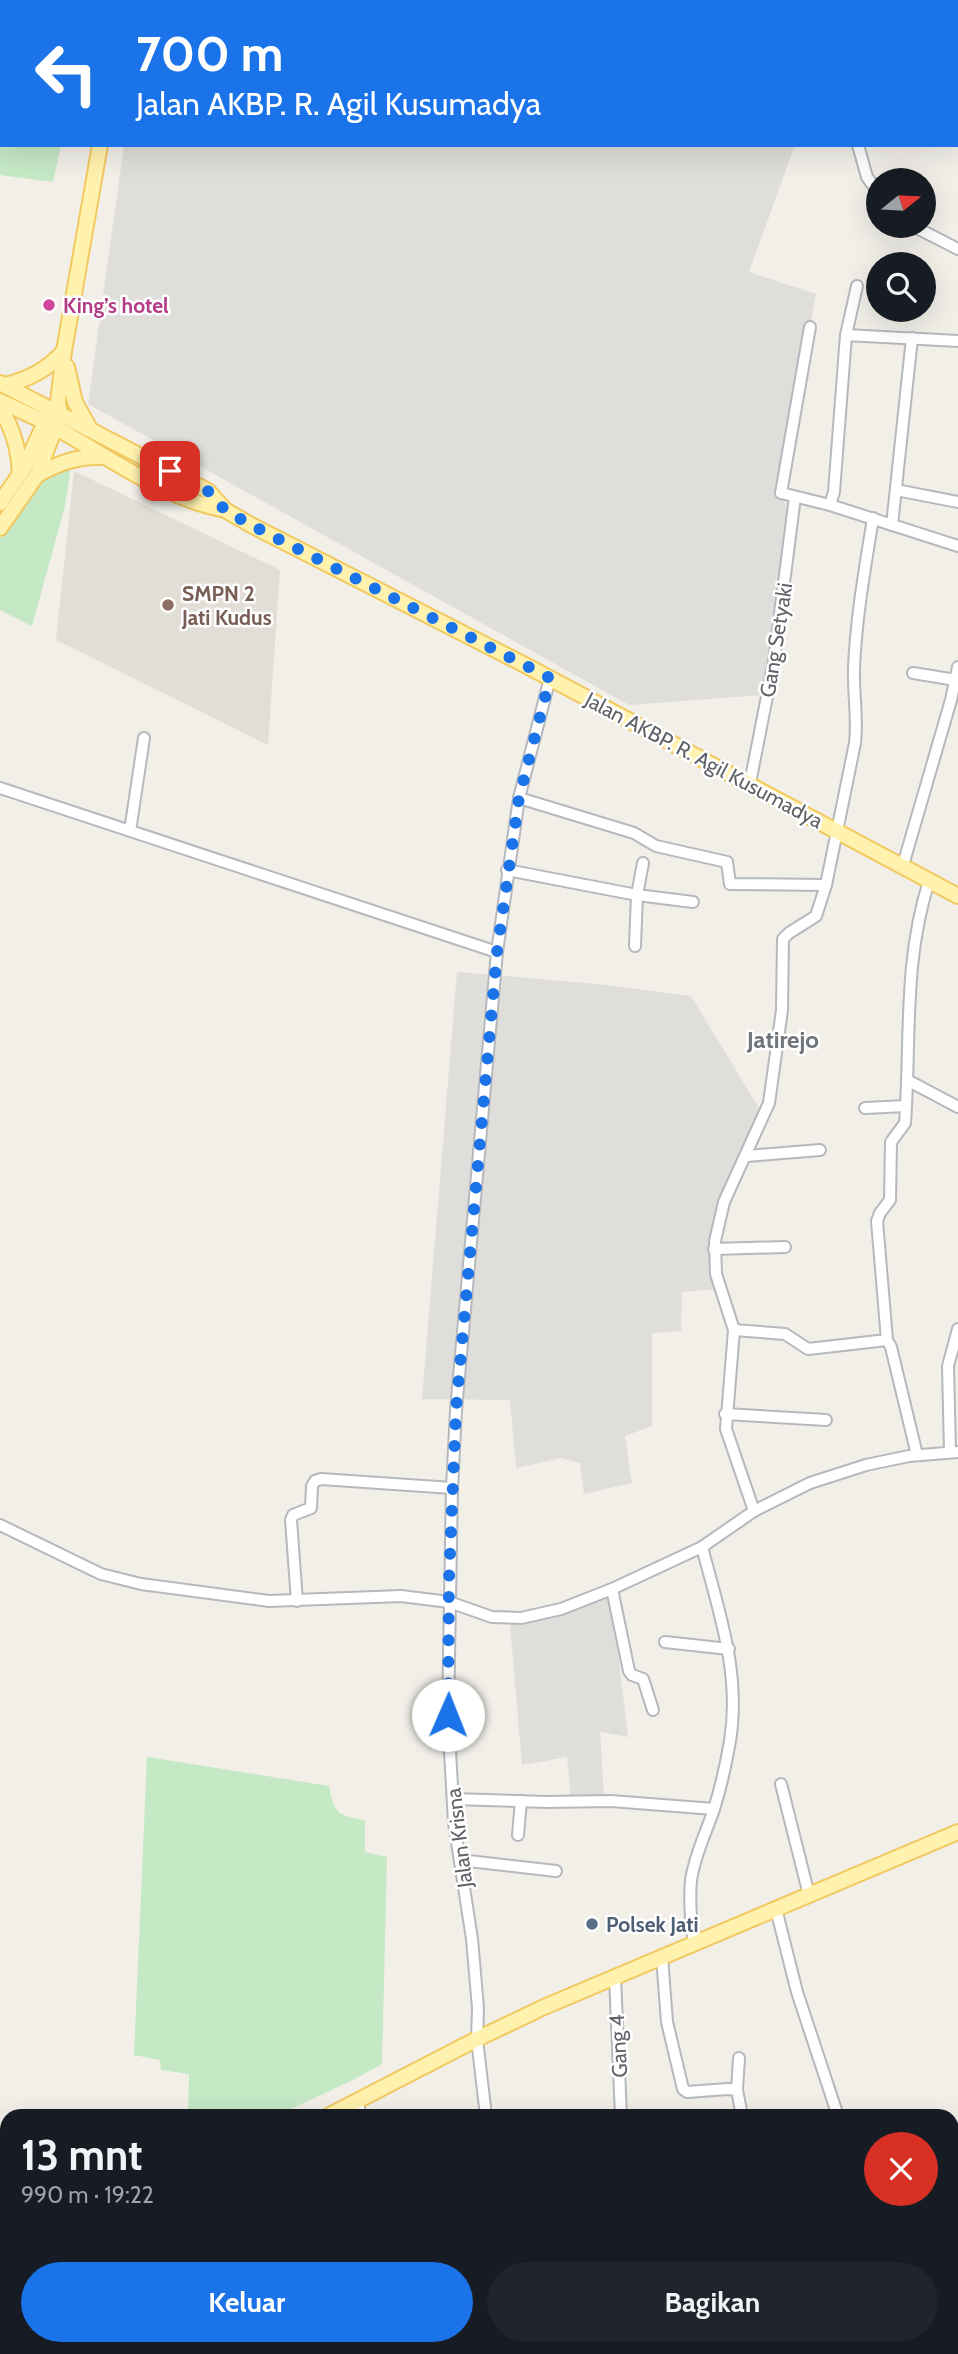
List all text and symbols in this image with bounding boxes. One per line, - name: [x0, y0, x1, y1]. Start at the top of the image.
- text: 700 m: [136, 24, 283, 83]
- icon: left: [21, 28, 112, 119]
- text: Jalan AKBP. R. Agil Kusumadya: [136, 84, 541, 123]
- north arrow: [866, 168, 936, 238]
- map controls: [866, 168, 936, 322]
- button: search: [866, 252, 936, 322]
- place label: King’s hotel: [63, 293, 169, 318]
- marker: King’s hotel: [41, 297, 57, 313]
- pin: [140, 441, 200, 501]
- icon: arrive: [151, 452, 189, 490]
- place label: SMPN 2 Jati Kudus: [181, 581, 272, 630]
- street label: Gang Setyaki: [755, 581, 797, 699]
- marker: SMPN 2 Jati Kudus: [160, 597, 176, 613]
- street label: Jalan AKBP. R. Agil Kusumadya: [580, 686, 827, 833]
- district label: Jatirejo: [746, 1025, 819, 1054]
- position arrow: [411, 1678, 485, 1752]
- street label: Jalan Krisna: [440, 1787, 478, 1890]
- place label: Polsek Jati: [606, 1912, 699, 1937]
- marker: Polsek Jati: [584, 1916, 600, 1932]
- street label: Gang 4: [604, 2014, 632, 2078]
- text: 13 mnt: [21, 2129, 142, 2181]
- button: close: [864, 2132, 938, 2206]
- text: 990 m · 19:22: [21, 2181, 154, 2209]
- button: Keluar: [21, 2262, 473, 2342]
- button: Bagikan: [487, 2262, 938, 2342]

